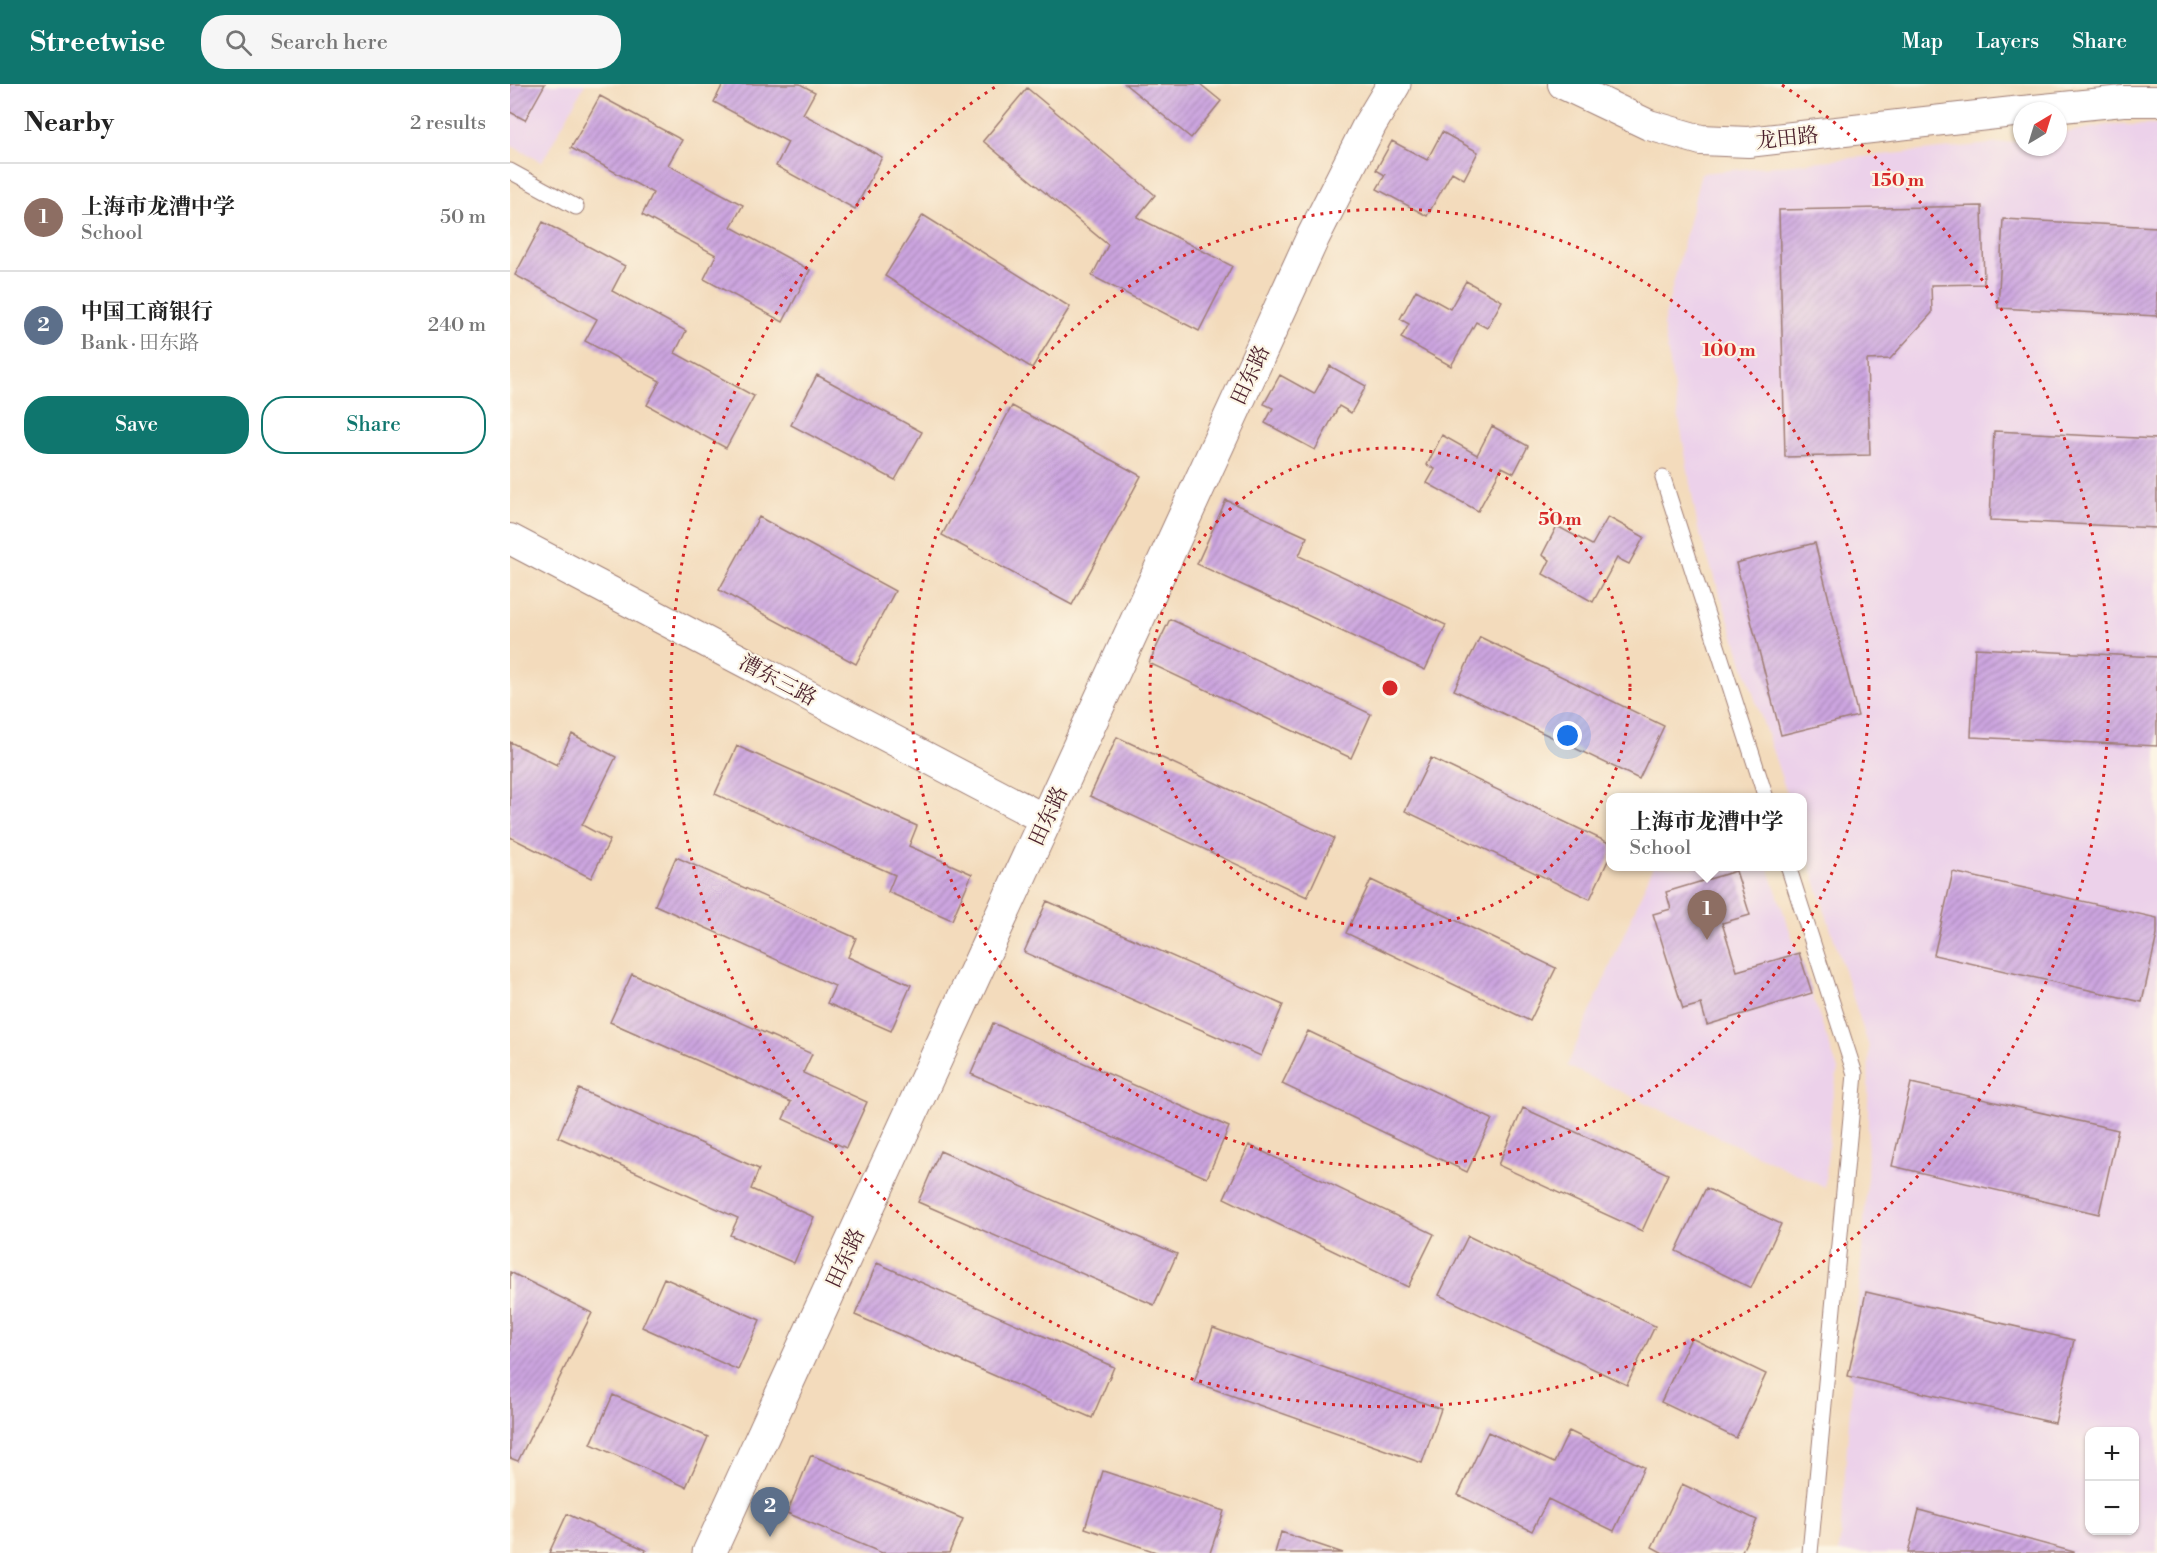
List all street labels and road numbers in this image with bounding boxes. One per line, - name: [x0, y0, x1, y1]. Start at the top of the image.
- street label: 龙田路: [1754, 123, 1820, 155]
- street label: 田东路: [1226, 341, 1276, 409]
- street label: 漕东三路: [734, 650, 821, 712]
- street label: 田东路: [1024, 782, 1074, 850]
- street label: 田东路: [821, 1224, 871, 1292]

